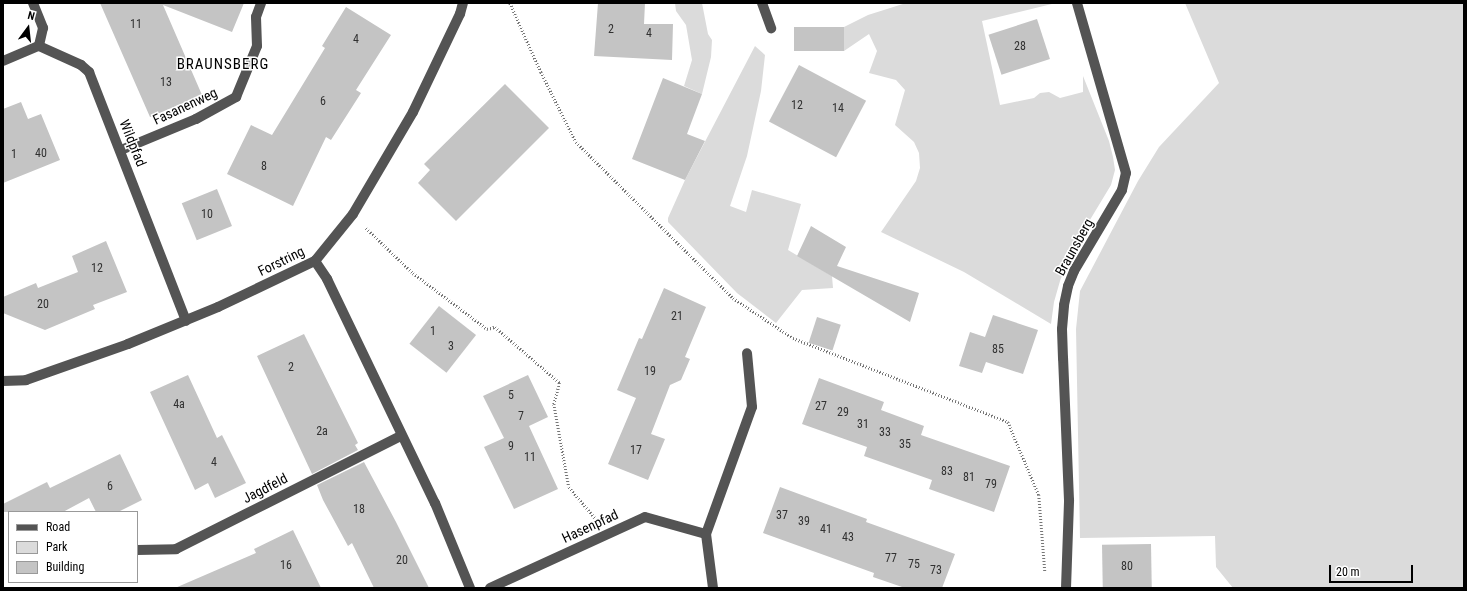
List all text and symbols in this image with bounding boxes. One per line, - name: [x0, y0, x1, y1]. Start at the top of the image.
- north arrow: [8, 8, 48, 48]
- text: N: [26, 9, 36, 23]
- house number: 11: [130, 18, 142, 32]
- house number: 2: [608, 23, 614, 37]
- house number: 4: [646, 27, 652, 41]
- house number: 4: [353, 33, 359, 47]
- house number: 28: [1014, 40, 1026, 54]
- district label: BRAUNSBERG: [177, 56, 269, 74]
- house number: 13: [160, 76, 172, 90]
- street label: Fasanenweg: [150, 84, 220, 128]
- house number: 6: [320, 95, 326, 109]
- house number: 12: [791, 99, 803, 113]
- house number: 14: [832, 102, 844, 116]
- street label: Wildpfad: [116, 117, 150, 169]
- house number: 40: [35, 147, 47, 161]
- house number: 1: [11, 148, 17, 162]
- house number: 8: [261, 160, 267, 174]
- house number: 10: [201, 208, 213, 222]
- street label: Braunsberg: [1051, 215, 1097, 279]
- street label: Forstring: [255, 243, 307, 279]
- house number: 12: [91, 262, 103, 276]
- house number: 20: [37, 298, 49, 312]
- house number: 21: [671, 310, 683, 324]
- house number: 1: [430, 325, 436, 339]
- house number: 3: [448, 340, 454, 354]
- house number: 85: [992, 343, 1004, 357]
- house number: 2: [288, 361, 294, 375]
- house number: 19: [644, 365, 656, 379]
- house number: 5: [508, 389, 514, 403]
- house number: 4a: [173, 398, 185, 412]
- house number: 27: [815, 400, 827, 414]
- house number: 29: [837, 406, 849, 420]
- house number: 7: [518, 410, 524, 424]
- house number: 31: [857, 418, 869, 432]
- house number: 2a: [316, 425, 328, 439]
- house number: 33: [879, 426, 891, 440]
- house number: 35: [899, 438, 911, 452]
- house number: 9: [508, 440, 514, 454]
- house number: 17: [630, 444, 642, 458]
- house number: 11: [524, 451, 536, 465]
- house number: 4: [211, 456, 217, 470]
- house number: 83: [941, 465, 953, 479]
- street label: Jagdfeld: [240, 470, 290, 506]
- house number: 81: [963, 471, 975, 485]
- house number: 79: [985, 478, 997, 492]
- house number: 6: [107, 480, 113, 494]
- house number: 18: [353, 503, 365, 517]
- street label: Hasenpfad: [559, 506, 621, 546]
- house number: 37: [776, 509, 788, 523]
- legend: [8, 511, 138, 583]
- house number: 39: [798, 515, 810, 529]
- text: Road: [46, 520, 70, 534]
- house number: 41: [820, 523, 832, 537]
- house number: 43: [842, 531, 854, 545]
- text: Park: [46, 540, 67, 554]
- house number: 77: [885, 552, 897, 566]
- house number: 20: [396, 554, 408, 568]
- scale bar: [1331, 557, 1415, 583]
- house number: 75: [908, 558, 920, 572]
- house number: 16: [280, 559, 292, 573]
- text: Building: [46, 560, 84, 574]
- house number: 80: [1121, 560, 1133, 574]
- house number: 73: [930, 564, 942, 578]
- text: 20 m: [1336, 565, 1360, 579]

